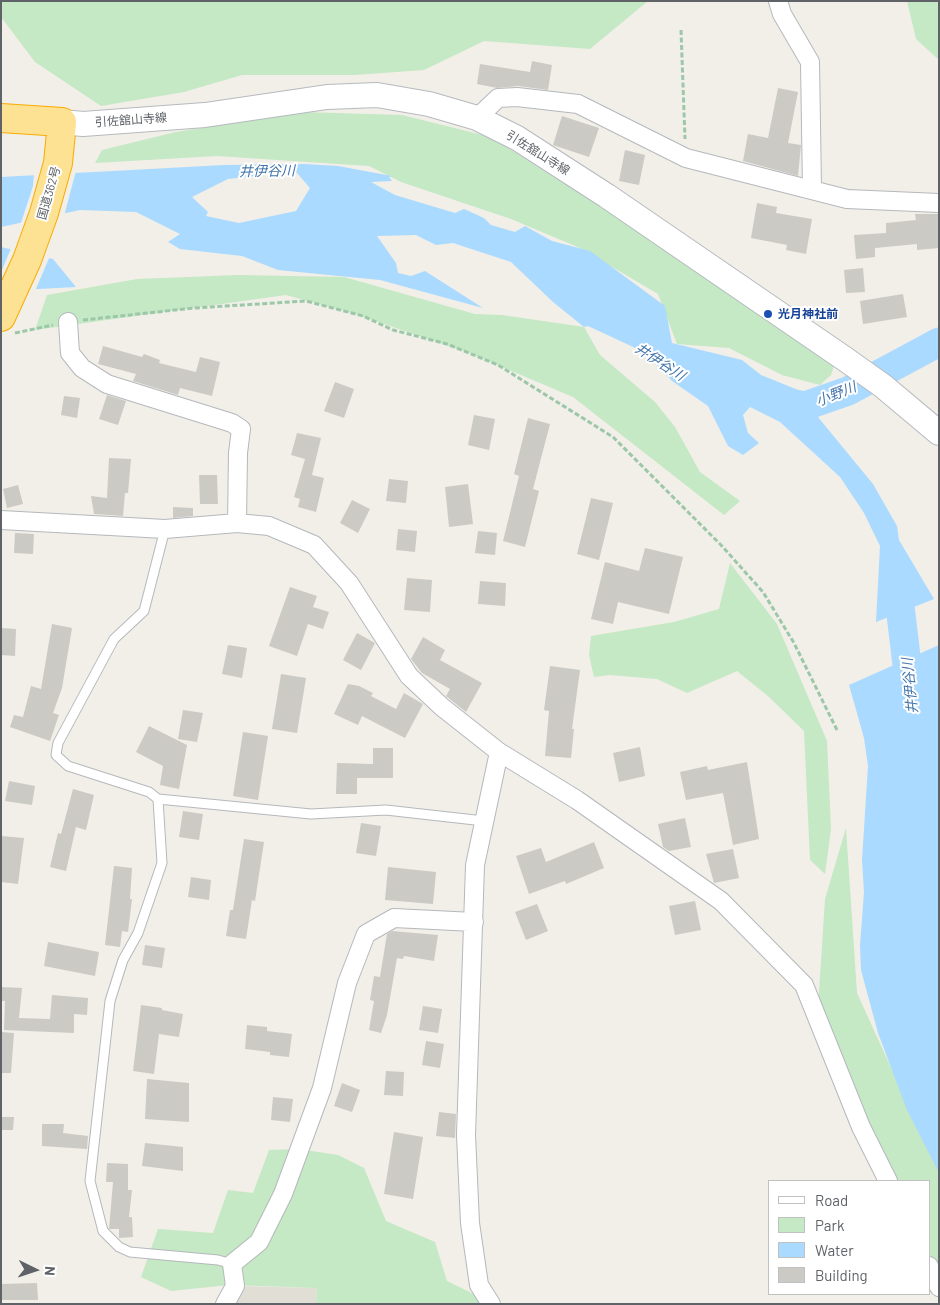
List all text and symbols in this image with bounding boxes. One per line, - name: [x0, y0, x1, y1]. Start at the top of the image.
- street label: 引佐舘山寺線: [95, 110, 167, 130]
- street label: 引佐舘山寺線: [504, 128, 572, 178]
- water label: 井伊谷川: [239, 162, 295, 180]
- street label: 国道362号: [35, 165, 63, 221]
- place label: 光月神社前: [778, 307, 838, 321]
- marker: 光月神社前: [762, 308, 774, 320]
- water label: 井伊谷川: [632, 340, 688, 384]
- water label: 小野川: [813, 378, 859, 410]
- water label: 井伊谷川: [899, 657, 921, 715]
- legend: [768, 1180, 930, 1295]
- text: Road: [815, 1191, 848, 1209]
- text: Park: [815, 1216, 844, 1234]
- text: Water: [815, 1241, 854, 1259]
- north arrow: [10, 1245, 60, 1295]
- text: N: [42, 1266, 59, 1276]
- text: Building: [815, 1266, 868, 1284]

